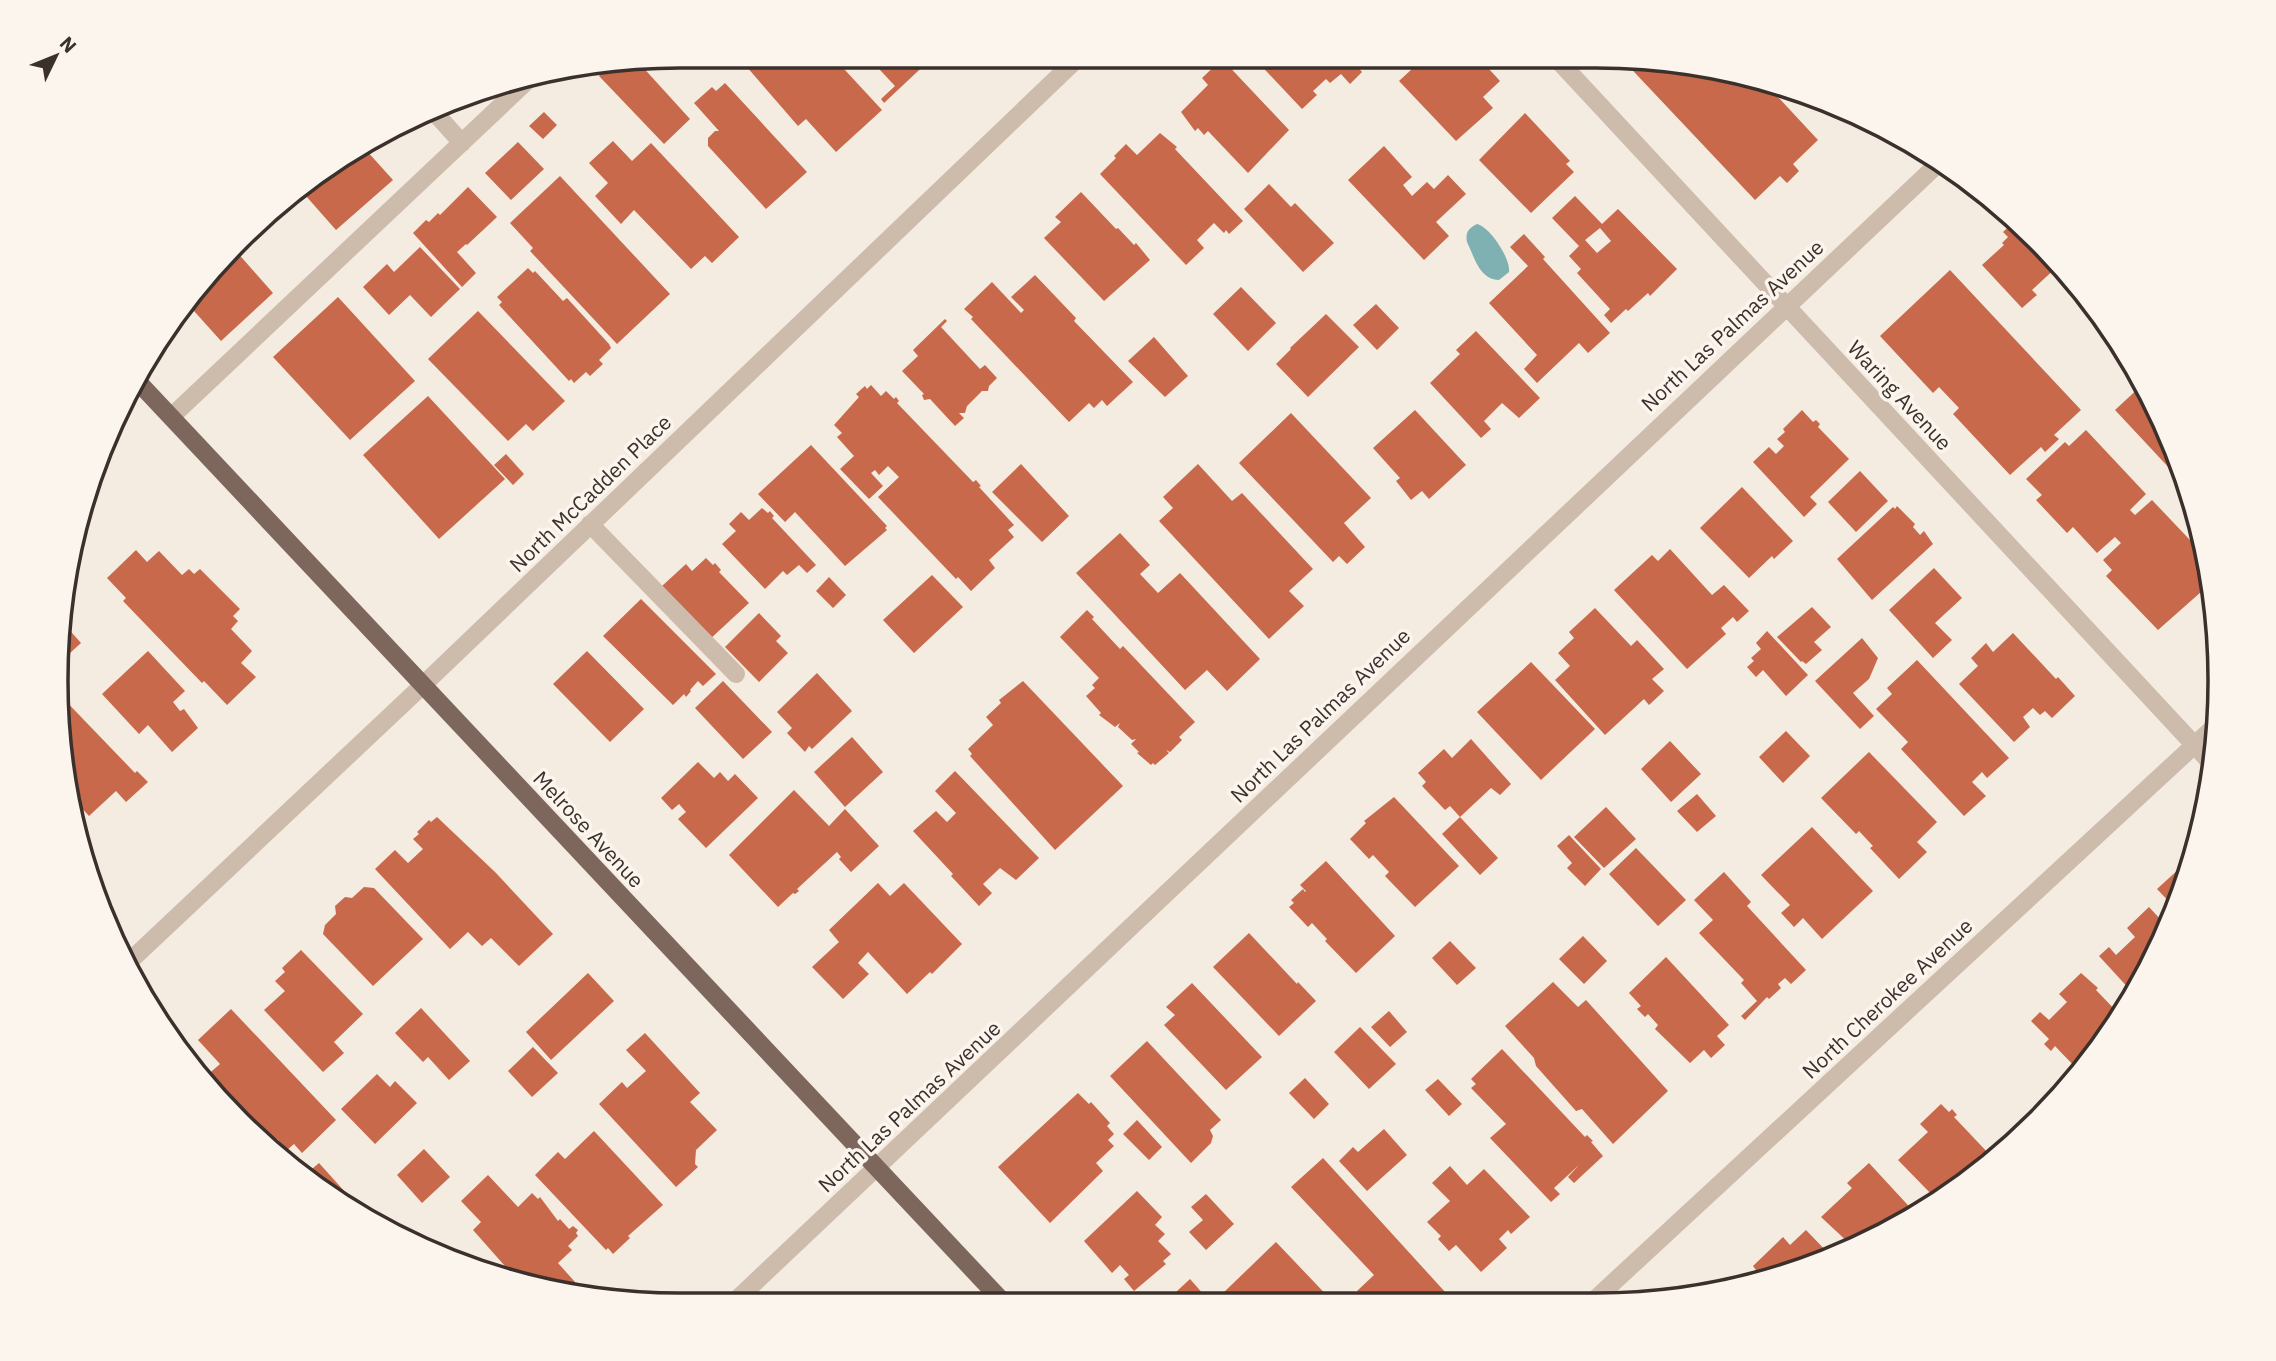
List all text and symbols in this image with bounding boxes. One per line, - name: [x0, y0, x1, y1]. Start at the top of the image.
- north arrow: [21, 21, 91, 91]
- text: N: [55, 31, 82, 58]
- street label: North Las Palmas Avenue: [1635, 233, 1829, 417]
- street label: Waring Avenue: [1842, 334, 1958, 456]
- street label: North McCadden Place: [503, 408, 677, 578]
- street label: North Las Palmas Avenue: [1224, 622, 1416, 808]
- street label: Melrose Avenue: [527, 764, 651, 894]
- street label: North Cherokee Avenue: [1796, 912, 1978, 1084]
- street label: North Las Palmas Avenue: [812, 1014, 1006, 1198]

